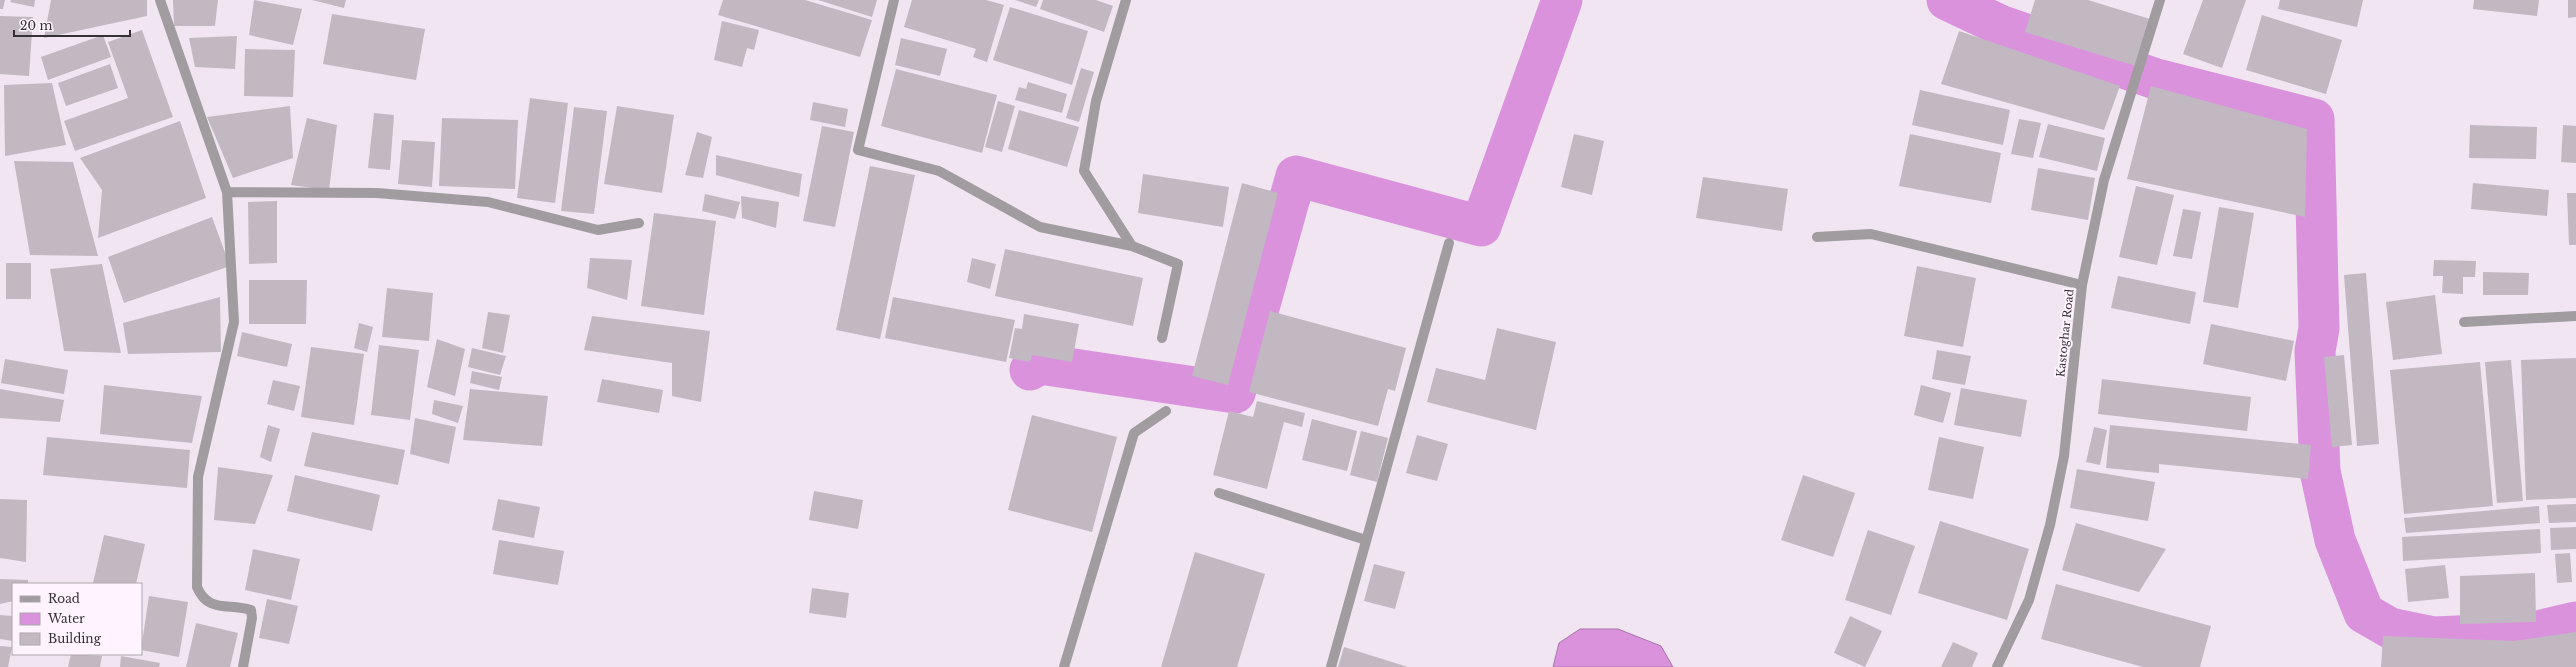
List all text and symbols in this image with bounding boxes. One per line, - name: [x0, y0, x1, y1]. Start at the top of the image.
- scale bar: [14, 12, 130, 38]
- text: 20 m: [20, 18, 52, 33]
- street label: Kastoghar Road: [2053, 288, 2077, 378]
- legend: [12, 583, 142, 655]
- text: Road: [48, 591, 80, 606]
- text: Water: [47, 611, 85, 626]
- text: Building: [48, 631, 102, 646]

